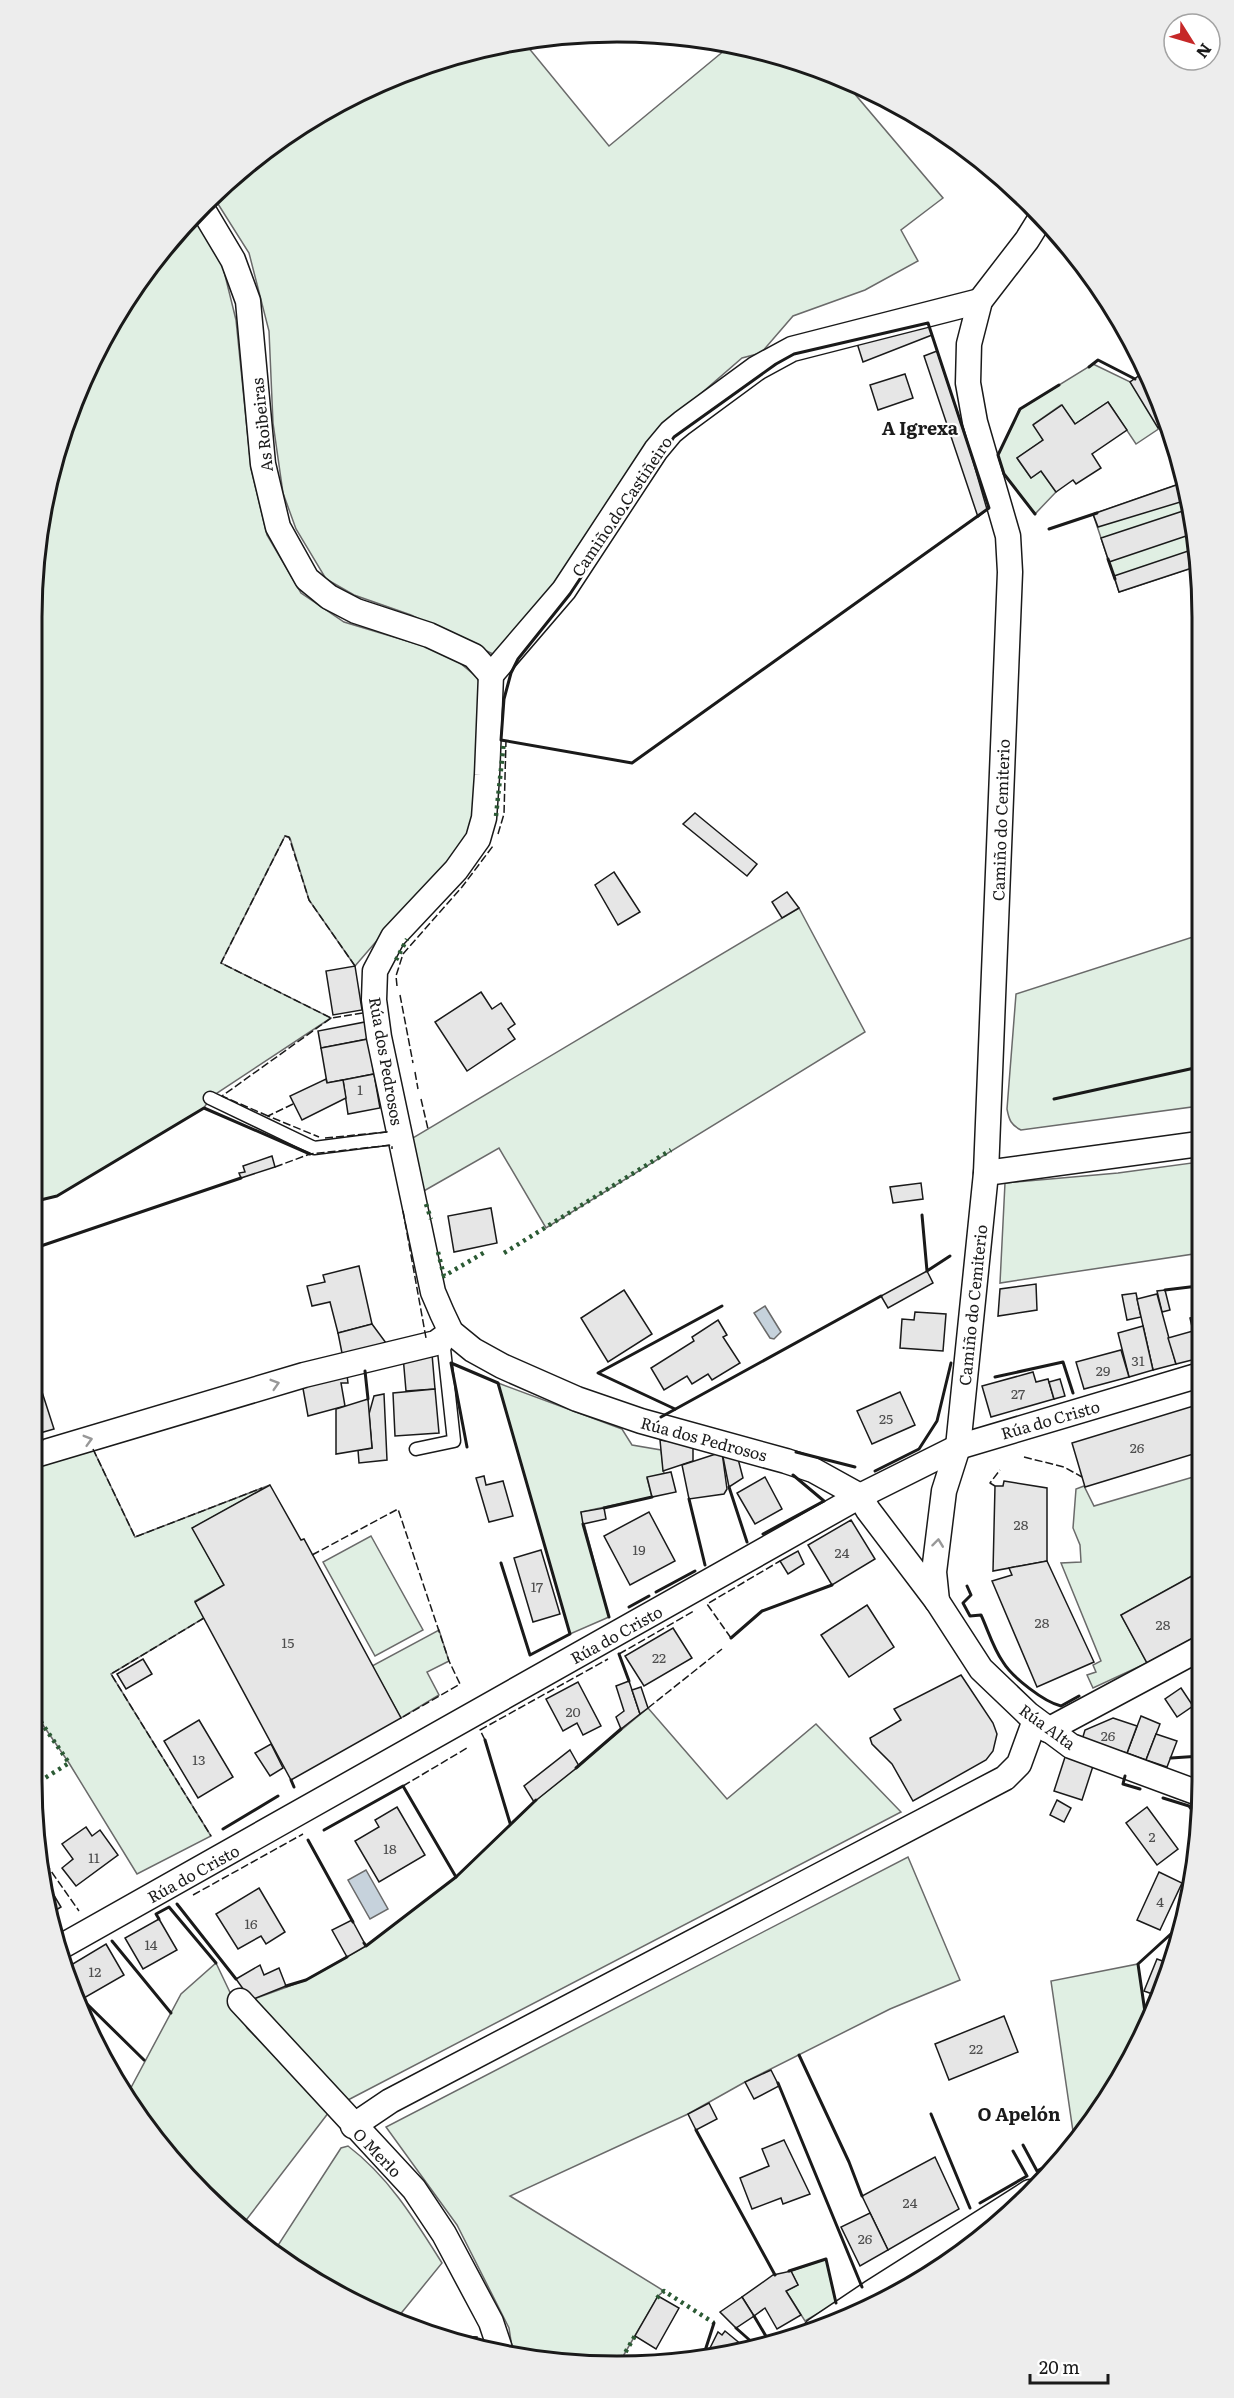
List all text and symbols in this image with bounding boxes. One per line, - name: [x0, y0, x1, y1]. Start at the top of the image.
- north arrow: [1162, 12, 1222, 72]
- text: N: [1191, 39, 1218, 64]
- street label: As Roibeiras: [244, 377, 278, 473]
- district label: A Igrexa: [882, 414, 959, 441]
- street label: Camiño do Castiñeiro: [565, 431, 677, 581]
- street label: Camiño do Cemiterio: [985, 739, 1015, 901]
- street label: Rúa dos Pedrosos: [364, 995, 410, 1127]
- house number: 1: [357, 1079, 363, 1099]
- street label: Camiño do Cemiterio: [952, 1223, 992, 1387]
- house number: 31: [1131, 1350, 1145, 1370]
- house number: 29: [1096, 1360, 1110, 1380]
- one-way arrow: [269, 1379, 280, 1391]
- house number: 27: [1011, 1383, 1025, 1403]
- street label: Rúa do Cristo: [998, 1393, 1102, 1445]
- house number: 25: [879, 1408, 893, 1428]
- street label: Rúa dos Pedrosos: [638, 1410, 770, 1466]
- one-way arrow: [82, 1435, 93, 1447]
- house number: 26: [1130, 1437, 1145, 1457]
- house number: 28: [1014, 1514, 1029, 1534]
- one-way arrow: [931, 1538, 943, 1548]
- house number: 19: [632, 1539, 646, 1559]
- house number: 24: [835, 1542, 850, 1562]
- house number: 17: [531, 1576, 543, 1596]
- street label: Rúa do Cristo: [566, 1599, 666, 1669]
- house number: 28: [1035, 1612, 1050, 1632]
- house number: 28: [1156, 1614, 1171, 1634]
- house number: 15: [282, 1632, 294, 1652]
- house number: 22: [652, 1647, 666, 1667]
- street label: Rúa Alta: [1015, 1697, 1082, 1755]
- house number: 20: [565, 1701, 581, 1721]
- house number: 26: [1101, 1725, 1116, 1745]
- house number: 13: [192, 1749, 206, 1769]
- house number: 2: [1148, 1826, 1156, 1846]
- street label: Rúa do Cristo: [143, 1838, 243, 1908]
- house number: 18: [383, 1838, 397, 1858]
- house number: 11: [88, 1847, 100, 1867]
- house number: 4: [1156, 1891, 1164, 1911]
- house number: 16: [244, 1913, 258, 1933]
- house number: 14: [145, 1934, 158, 1954]
- house number: 12: [89, 1961, 101, 1981]
- house number: 22: [969, 2038, 983, 2058]
- district label: O Apelón: [978, 2100, 1061, 2127]
- street label: O Merlo: [348, 2122, 408, 2182]
- house number: 24: [903, 2192, 918, 2212]
- house number: 26: [858, 2228, 873, 2248]
- scale bar: [1030, 2347, 1108, 2385]
- text: 20 m: [1039, 2353, 1080, 2380]

